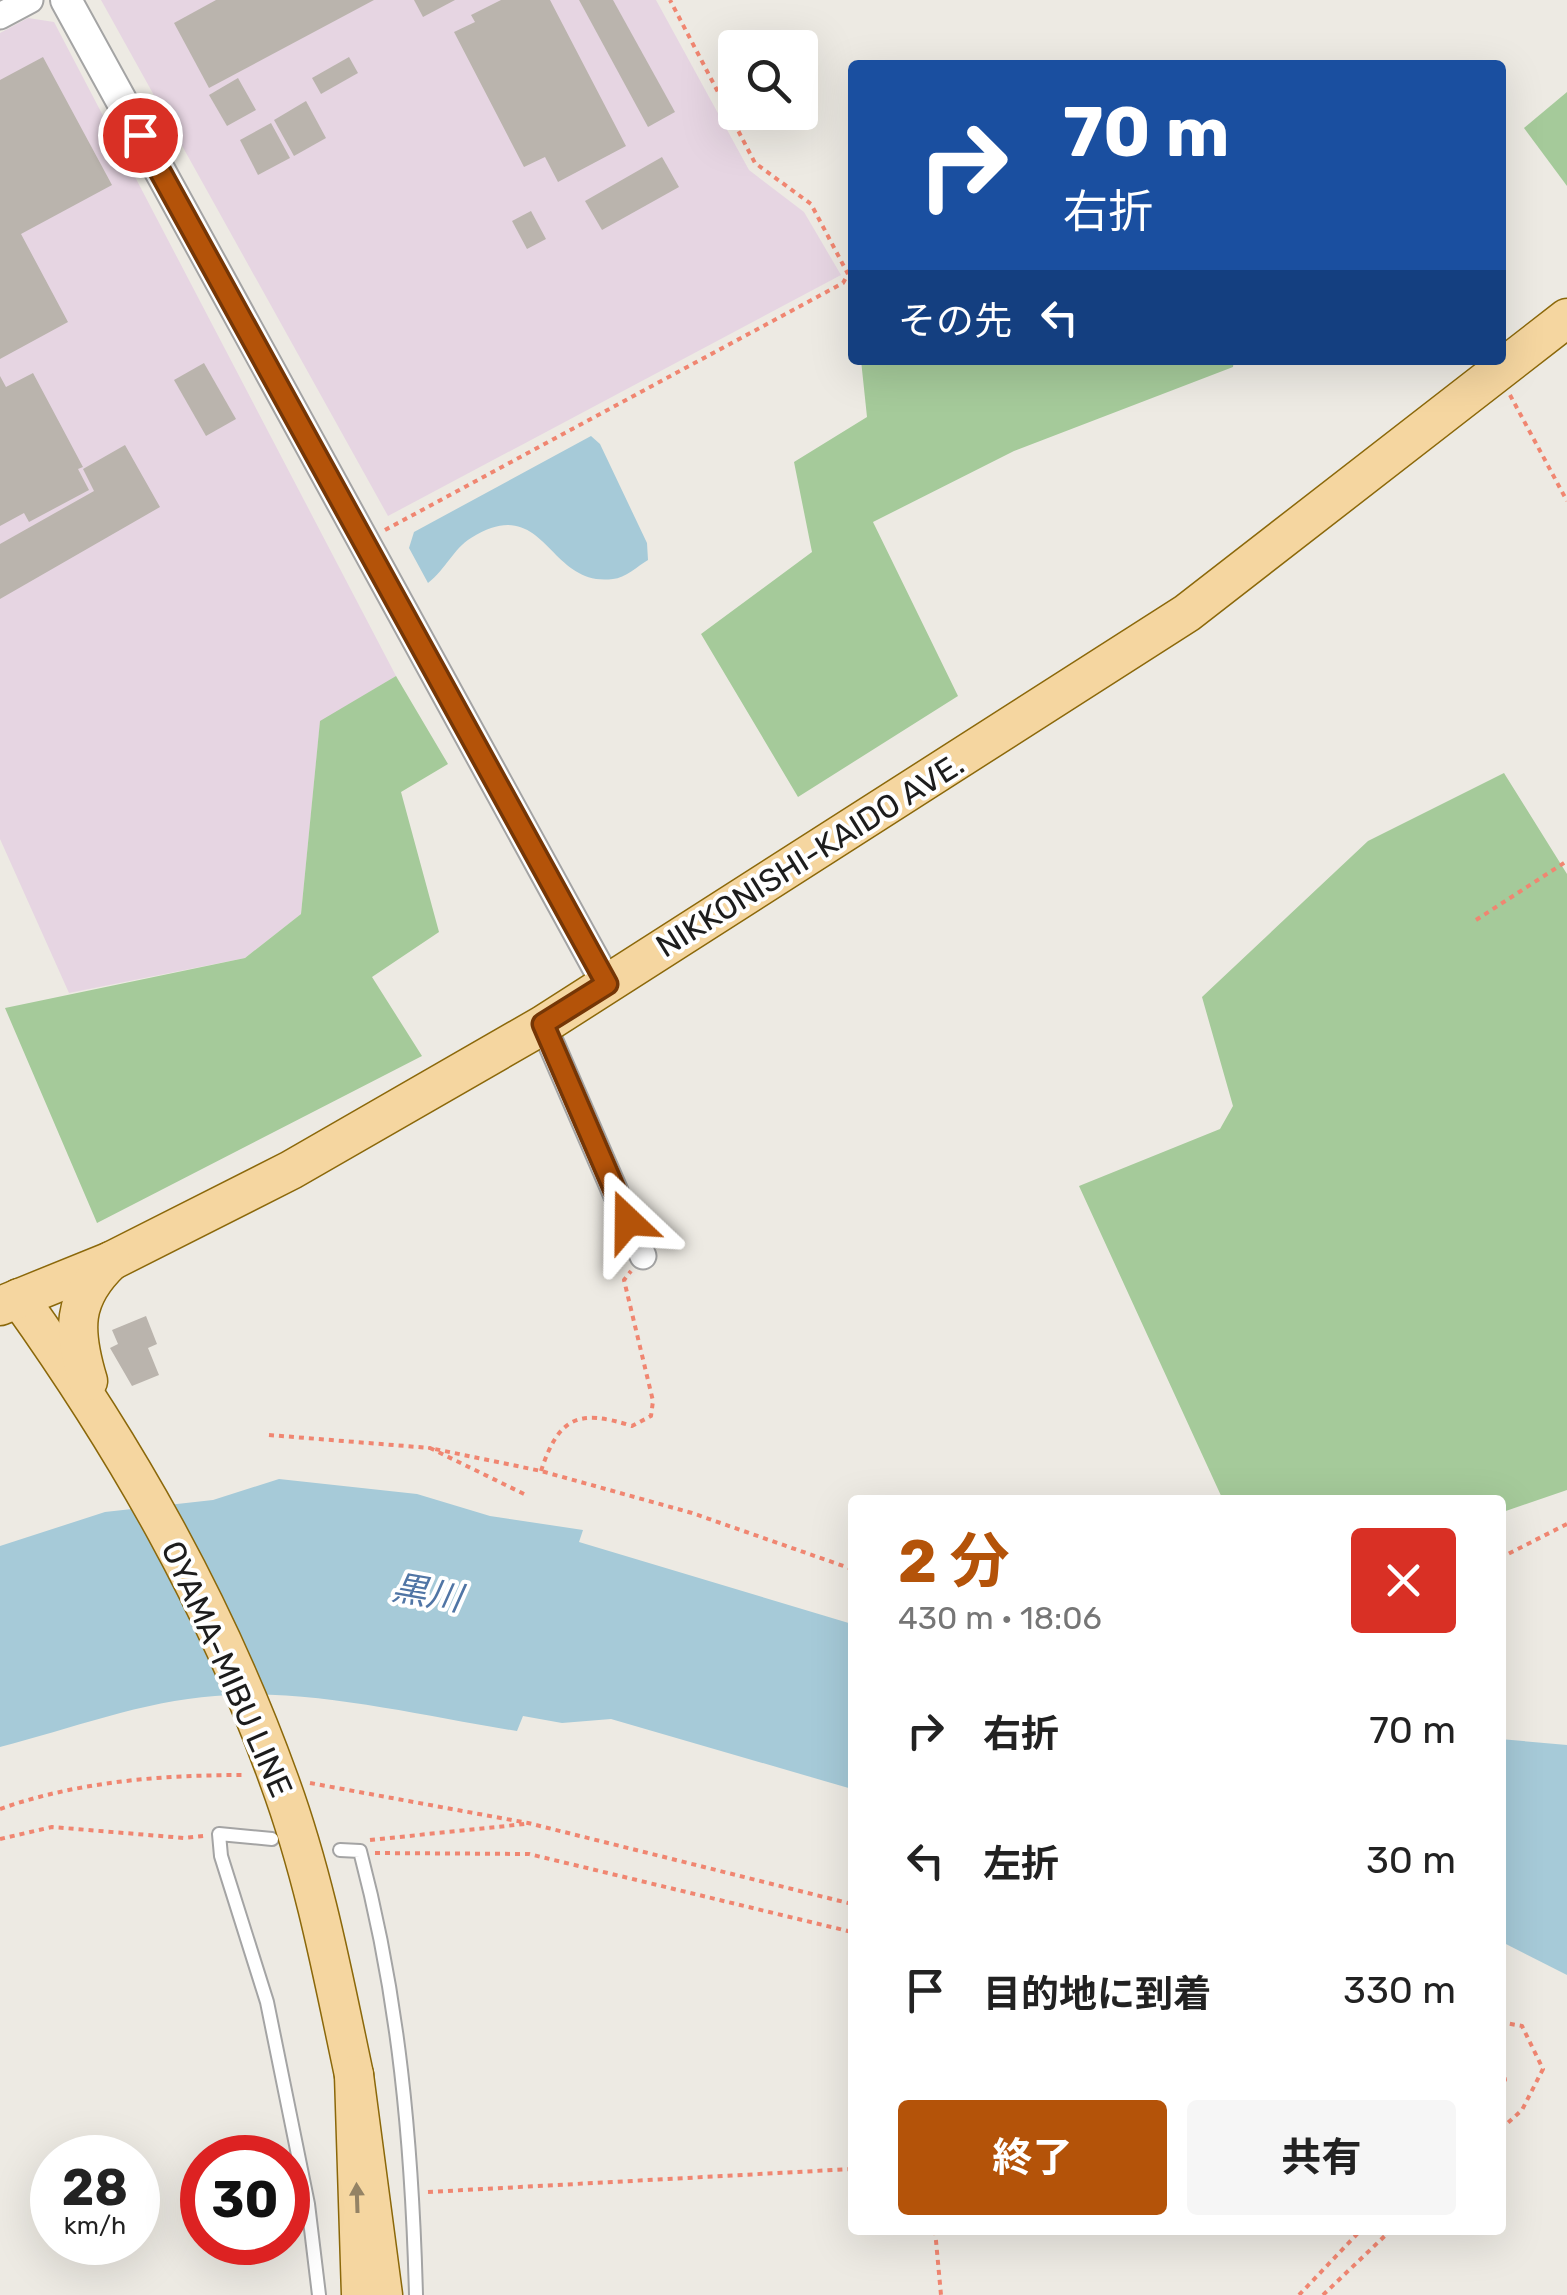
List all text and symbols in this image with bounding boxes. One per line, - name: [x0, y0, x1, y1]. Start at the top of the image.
- map controls: [718, 30, 818, 130]
- button: search: [718, 30, 818, 130]
- text: 70 m: [1063, 91, 1230, 174]
- pin: [98, 93, 183, 178]
- icon: right: [898, 100, 1028, 230]
- icon: arrive: [113, 108, 168, 163]
- text: 右折: [1063, 185, 1153, 238]
- icon: left: [1032, 290, 1087, 345]
- text: その先: [898, 298, 1012, 344]
- street label: NIKKONISHI-KAIDO AVE.: [649, 745, 971, 965]
- position arrow: [576, 1169, 680, 1273]
- text: 2 分: [898, 1526, 1010, 1597]
- button: close: [1351, 1528, 1456, 1633]
- street label: OYAMA-MIBU LINE: [153, 1535, 301, 1803]
- water label: 黒川: [389, 1566, 469, 1620]
- text: 430 m · 18:06: [898, 1599, 1102, 1637]
- icon: right: [898, 1703, 953, 1758]
- text: 70 m: [1369, 1707, 1456, 1753]
- text: 右折: [983, 1711, 1059, 1757]
- icon: left: [898, 1833, 953, 1888]
- text: 30 m: [1366, 1837, 1456, 1883]
- text: 左折: [983, 1841, 1059, 1887]
- icon: arrive: [898, 1963, 953, 2018]
- text: 330 m: [1343, 1967, 1456, 2013]
- text: 目的地に到着: [983, 1971, 1211, 2017]
- button: 終了: [898, 2100, 1167, 2215]
- button: 共有: [1187, 2100, 1456, 2215]
- speed limit sign: 30: [180, 2135, 310, 2265]
- text: 28: [62, 2158, 128, 2218]
- one-way arrow: [349, 2181, 365, 2213]
- text: km/h: [64, 2211, 126, 2240]

